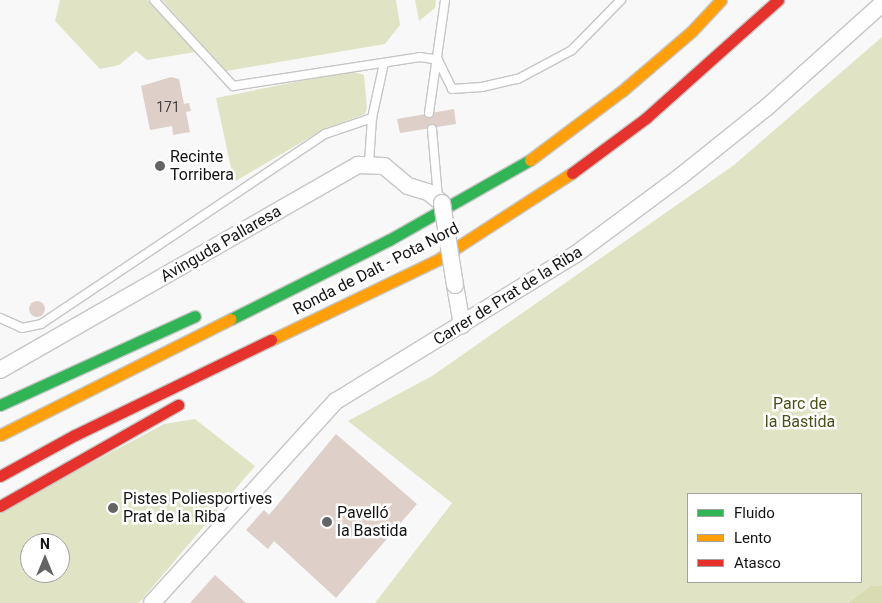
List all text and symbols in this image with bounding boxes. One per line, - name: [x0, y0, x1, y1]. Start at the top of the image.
- house number: 171: [156, 99, 180, 115]
- place label: Recinte Torribera: [170, 147, 234, 185]
- marker: Recinte Torribera: [154, 160, 166, 172]
- street label: Avinguda Pallaresa: [157, 202, 285, 286]
- street label: Ronda de Dalt - Pota Nord: [290, 219, 462, 319]
- street label: Carrer de Prat de la Riba: [430, 242, 586, 350]
- park label: Parc de la Bastida: [765, 394, 835, 432]
- place label: Pistes Poliesportives Prat de la Riba: [123, 489, 272, 527]
- legend: [687, 493, 862, 583]
- marker: Pistes Poliesportives Prat de la Riba: [107, 502, 119, 514]
- place label: Pavelló la Bastida: [337, 503, 407, 541]
- text: Fluido: [734, 504, 775, 522]
- marker: Pavelló la Bastida: [321, 516, 333, 528]
- text: Lento: [734, 529, 772, 547]
- north arrow: [20, 533, 70, 583]
- text: N: [40, 536, 50, 552]
- text: Atasco: [734, 554, 781, 572]

